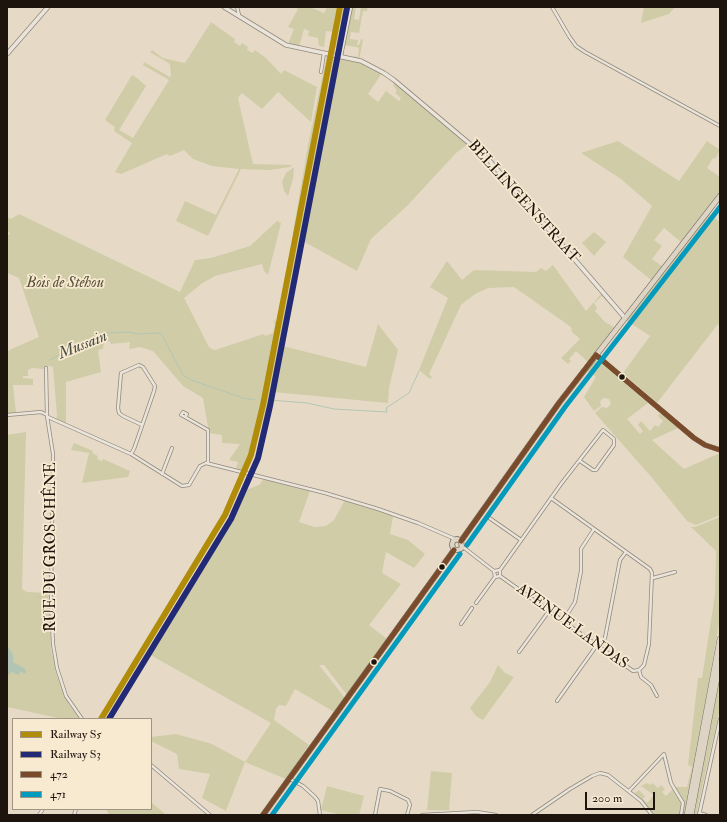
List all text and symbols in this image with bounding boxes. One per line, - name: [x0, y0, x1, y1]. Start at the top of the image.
- street label: BELLINGENSTRAAT: [463, 137, 583, 267]
- park label: Bois de Stéhou: [26, 275, 104, 293]
- water label: Mussain: [56, 328, 110, 364]
- unlabelled marker: [617, 372, 627, 382]
- street label: RUE DU GROS CHÊNE: [43, 462, 61, 632]
- unlabelled marker: [437, 562, 447, 572]
- street label: AVENUE LANDAS: [513, 580, 631, 674]
- unlabelled marker: [369, 657, 379, 667]
- legend: [12, 718, 152, 810]
- text: Railway S5: [50, 727, 102, 742]
- text: Railway S3: [50, 747, 101, 762]
- text: 472: [50, 767, 68, 782]
- scale bar: [587, 784, 657, 810]
- text: 471: [50, 787, 66, 802]
- text: 200 m: [592, 791, 622, 806]

